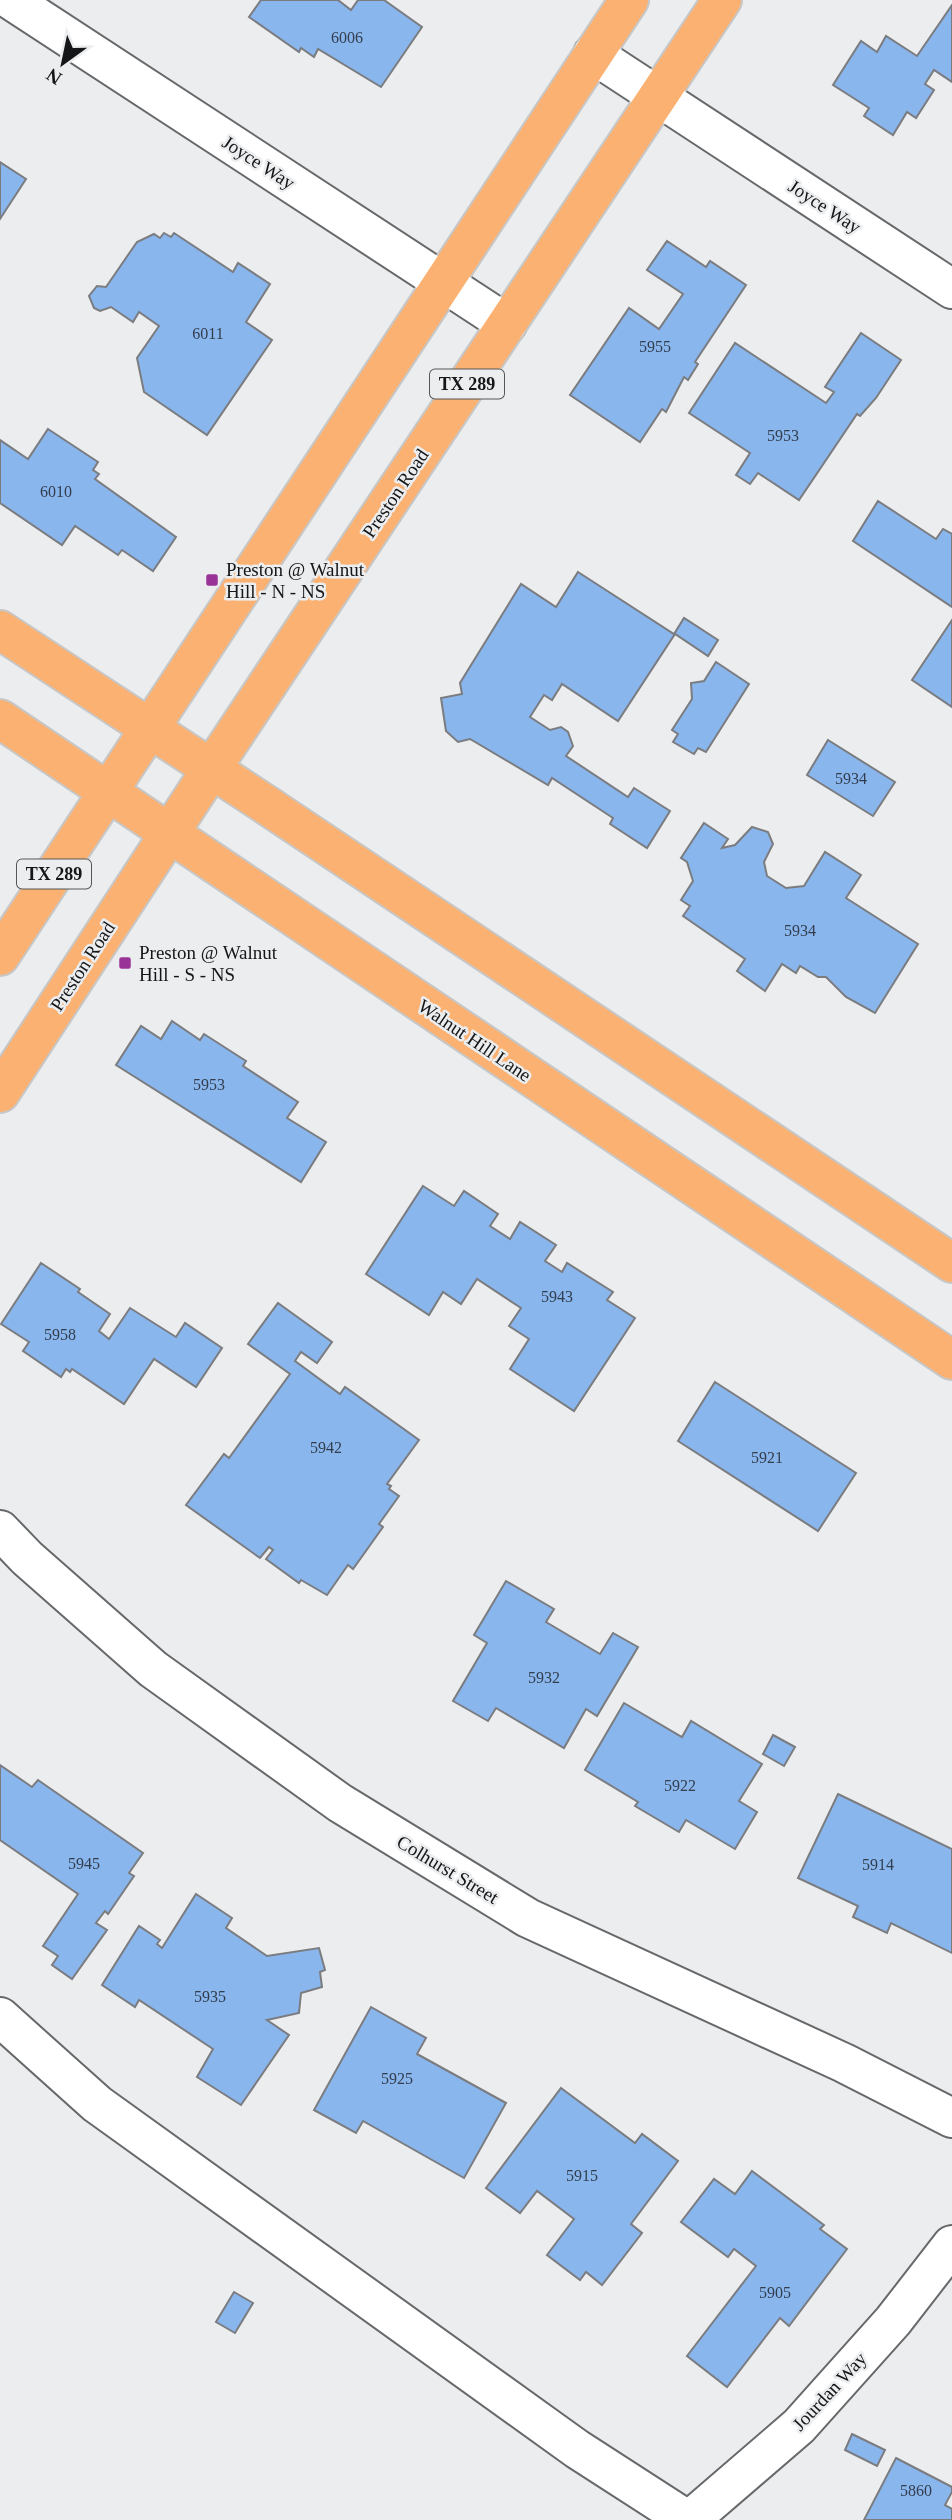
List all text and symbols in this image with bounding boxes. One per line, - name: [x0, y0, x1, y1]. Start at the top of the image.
- north arrow: [28, 28, 98, 98]
- house number: 6006: [331, 29, 363, 46]
- text: N: [42, 64, 65, 89]
- street label: Joyce Way: [219, 131, 299, 194]
- street label: Joyce Way: [785, 175, 865, 238]
- house number: 6011: [192, 325, 224, 342]
- house number: 5955: [639, 338, 671, 355]
- road number: TX 289: [430, 370, 504, 398]
- house number: 5953: [767, 427, 799, 444]
- street label: Preston Road: [358, 445, 433, 541]
- house number: 6010: [40, 483, 72, 500]
- place label: Preston @ Walnut Hill - N - NS: [226, 559, 365, 602]
- marker: Preston @ Walnut Hill - N - NS: [204, 572, 220, 588]
- house number: 5934: [835, 770, 867, 787]
- road number: TX 289: [17, 860, 91, 888]
- street label: Preston Road: [46, 917, 119, 1015]
- house number: 5934: [784, 922, 816, 939]
- place label: Preston @ Walnut Hill - S - NS: [139, 942, 278, 985]
- marker: Preston @ Walnut Hill - S - NS: [117, 955, 133, 971]
- street label: Walnut Hill Lane: [414, 995, 535, 1086]
- house number: 5953: [193, 1076, 225, 1093]
- house number: 5943: [541, 1288, 573, 1305]
- house number: 5958: [44, 1326, 76, 1343]
- house number: 5942: [310, 1439, 342, 1456]
- house number: 5921: [751, 1449, 783, 1466]
- house number: 5932: [528, 1669, 560, 1686]
- house number: 5922: [664, 1777, 696, 1794]
- street label: Colhurst Street: [393, 1831, 503, 1908]
- house number: 5945: [68, 1855, 100, 1872]
- house number: 5914: [862, 1856, 894, 1873]
- house number: 5935: [194, 1988, 226, 2005]
- house number: 5925: [381, 2070, 413, 2087]
- house number: 5915: [566, 2167, 598, 2184]
- house number: 5905: [759, 2284, 791, 2301]
- street label: Jourdan Way: [788, 2348, 871, 2435]
- house number: 5860: [900, 2482, 932, 2499]

